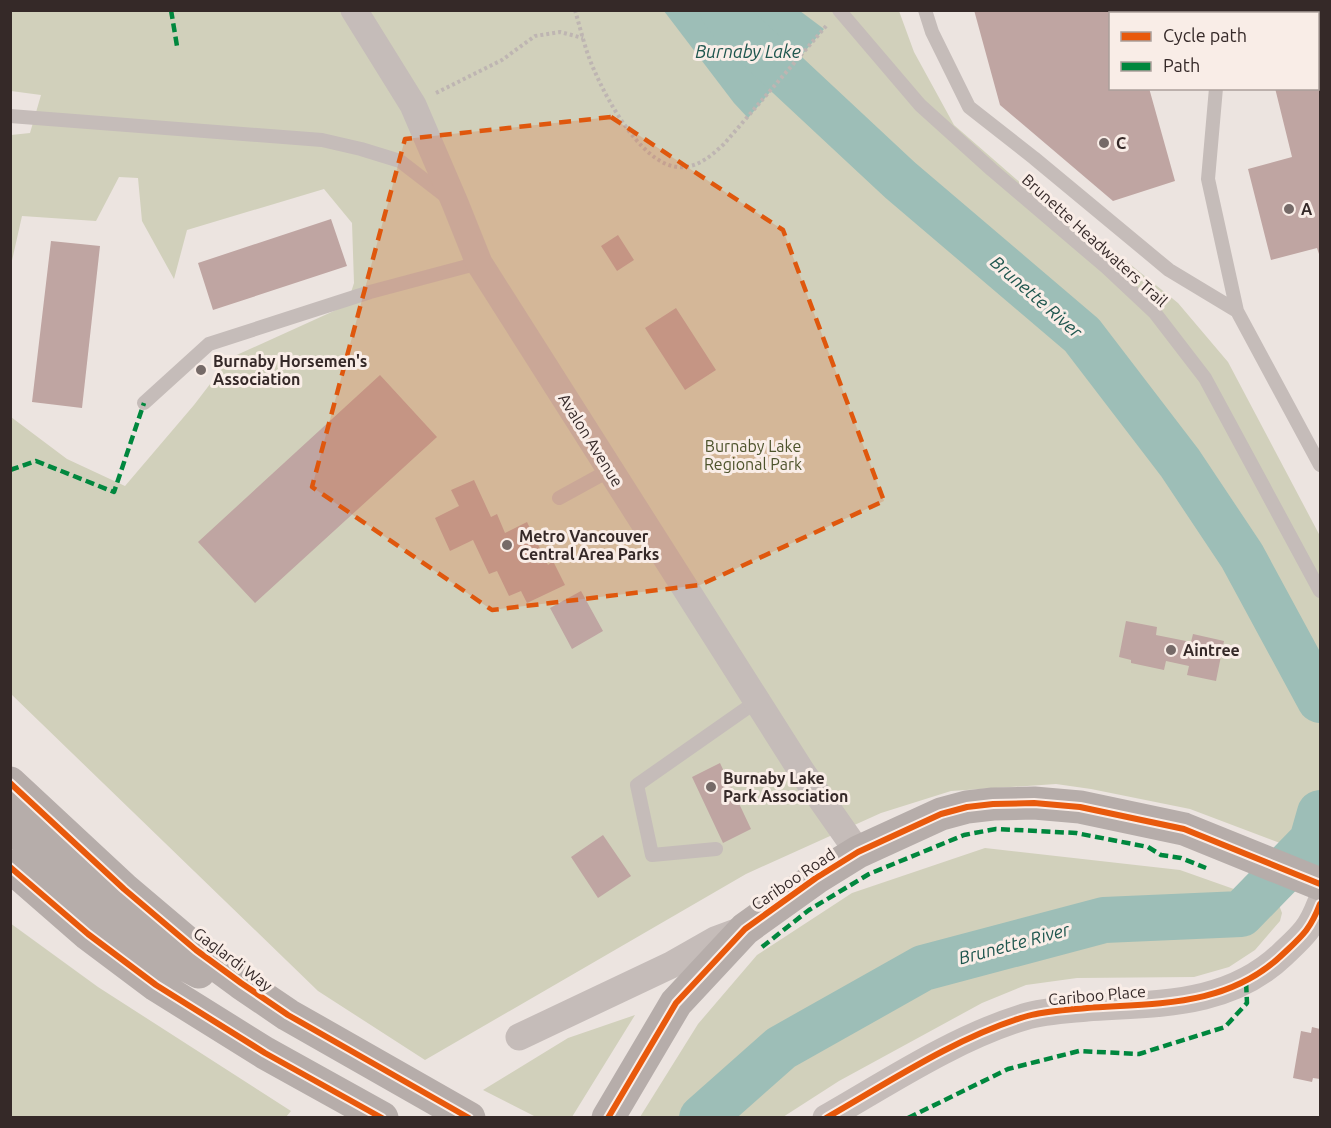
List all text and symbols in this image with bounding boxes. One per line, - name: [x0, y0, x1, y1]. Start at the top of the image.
- legend: [1109, 12, 1319, 90]
- text: Cycle path: [1163, 25, 1247, 45]
- water label: Burnaby Lake: [695, 41, 801, 61]
- text: Path: [1163, 55, 1200, 75]
- place label: C: [1116, 134, 1126, 152]
- marker: C: [1097, 136, 1111, 150]
- street label: Brunette Headwaters Trail: [1019, 170, 1171, 310]
- place label: A: [1301, 200, 1313, 218]
- marker: A: [1282, 202, 1296, 216]
- water label: Brunette River: [987, 251, 1087, 342]
- place label: Burnaby Horsemen's Association: [213, 352, 367, 388]
- marker: Burnaby Horsemen's Association: [194, 363, 208, 377]
- street label: Avalon Avenue: [555, 390, 627, 490]
- park label: Burnaby Lake Regional Park: [704, 437, 802, 473]
- place label: Metro Vancouver Central Area Parks: [519, 527, 659, 563]
- marker: Metro Vancouver Central Area Parks: [500, 538, 514, 552]
- place label: Aintree: [1183, 641, 1240, 659]
- marker: Aintree: [1164, 643, 1178, 657]
- place label: Burnaby Lake Park Association: [723, 769, 848, 805]
- marker: Burnaby Lake Park Association: [704, 780, 718, 794]
- street label: Cariboo Road: [748, 845, 838, 913]
- water label: Brunette River: [956, 918, 1072, 967]
- street label: Gaglardi Way: [190, 924, 276, 995]
- street label: Cariboo Place: [1047, 982, 1147, 1008]

